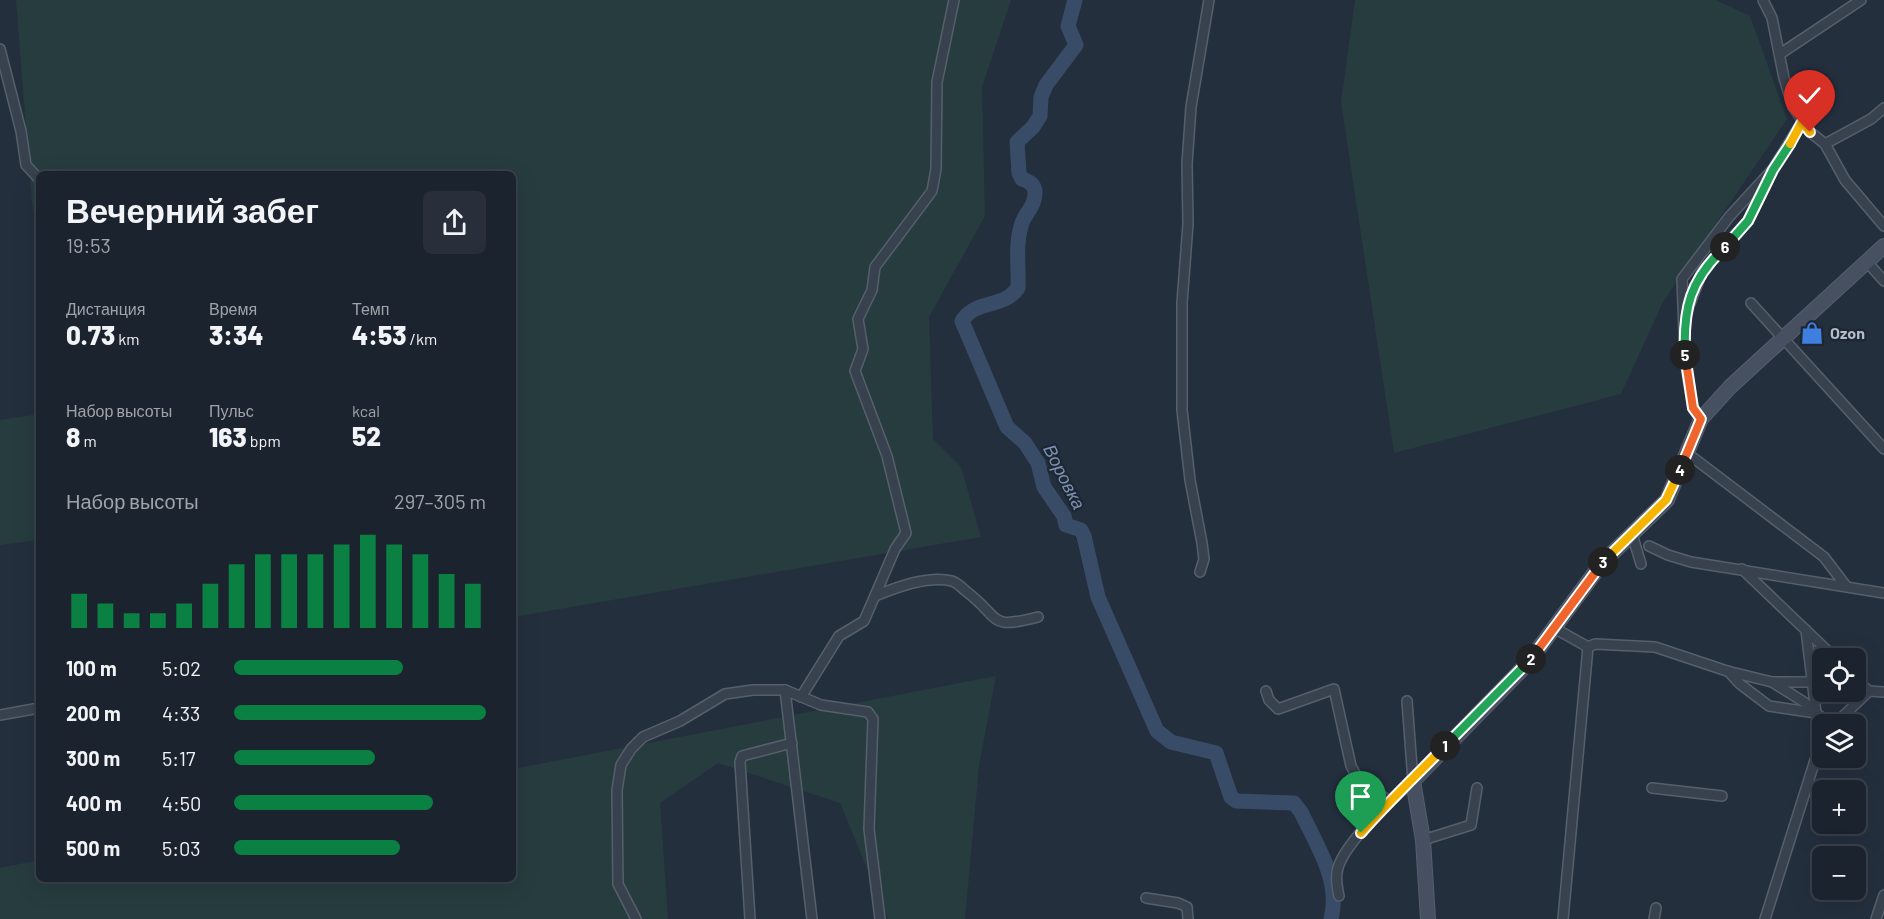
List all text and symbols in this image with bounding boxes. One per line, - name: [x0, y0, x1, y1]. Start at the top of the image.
- pin: [1784, 70, 1835, 132]
- icon: check: [1793, 79, 1826, 112]
- text: Вечерний забег: [66, 190, 319, 230]
- button: share: [423, 191, 486, 254]
- pin: 6: [1710, 232, 1740, 262]
- text: 19:53: [66, 233, 111, 257]
- text: 6: [1721, 237, 1729, 256]
- text: Дистанция: [66, 299, 145, 318]
- text: Время: [209, 299, 257, 318]
- text: Темп: [352, 299, 389, 318]
- text: 0.73: [66, 319, 115, 350]
- text: 3:34: [209, 319, 263, 350]
- text: 4:53: [352, 319, 406, 350]
- shop icon: Ozon: [1799, 320, 1825, 346]
- place label: Ozon: [1830, 323, 1865, 342]
- text: km: [115, 329, 140, 348]
- text: /km: [406, 329, 437, 348]
- pin: 5: [1670, 340, 1700, 370]
- text: 5: [1681, 345, 1689, 364]
- text: Набор высоты: [66, 401, 172, 420]
- text: Пульс: [209, 401, 254, 420]
- text: kcal: [352, 401, 380, 420]
- text: 52: [352, 420, 381, 451]
- text: 8: [66, 421, 80, 452]
- text: 163: [209, 421, 247, 452]
- text: m: [80, 431, 97, 450]
- text: bpm: [247, 431, 281, 450]
- water label: Воровка: [1039, 440, 1091, 513]
- pin: 4: [1665, 455, 1695, 485]
- text: 4: [1675, 460, 1685, 479]
- text: Набор высоты: [66, 489, 199, 513]
- text: 297–305 m: [394, 489, 486, 513]
- pin: 3: [1588, 547, 1618, 577]
- text: 3: [1599, 552, 1607, 571]
- pin: 2: [1516, 644, 1546, 674]
- map controls: [1812, 648, 1866, 900]
- button: locate: [1812, 648, 1866, 702]
- text: 2: [1527, 649, 1535, 668]
- text: 100 m: [66, 656, 117, 680]
- text: 5:02: [162, 656, 201, 680]
- text: 200 m: [66, 701, 121, 725]
- text: 4:33: [162, 701, 200, 725]
- button: layers: [1812, 714, 1866, 768]
- pin: 1: [1430, 731, 1460, 761]
- text: 1: [1442, 736, 1448, 755]
- text: 300 m: [66, 746, 120, 770]
- text: 5:17: [162, 746, 196, 770]
- pin: [1335, 771, 1386, 833]
- icon: arrive: [1344, 780, 1377, 813]
- button: +: [1812, 780, 1866, 834]
- text: 400 m: [66, 791, 122, 815]
- text: 4:50: [162, 791, 201, 815]
- text: 500 m: [66, 836, 120, 860]
- text: 5:03: [162, 836, 201, 860]
- button: −: [1812, 846, 1866, 900]

